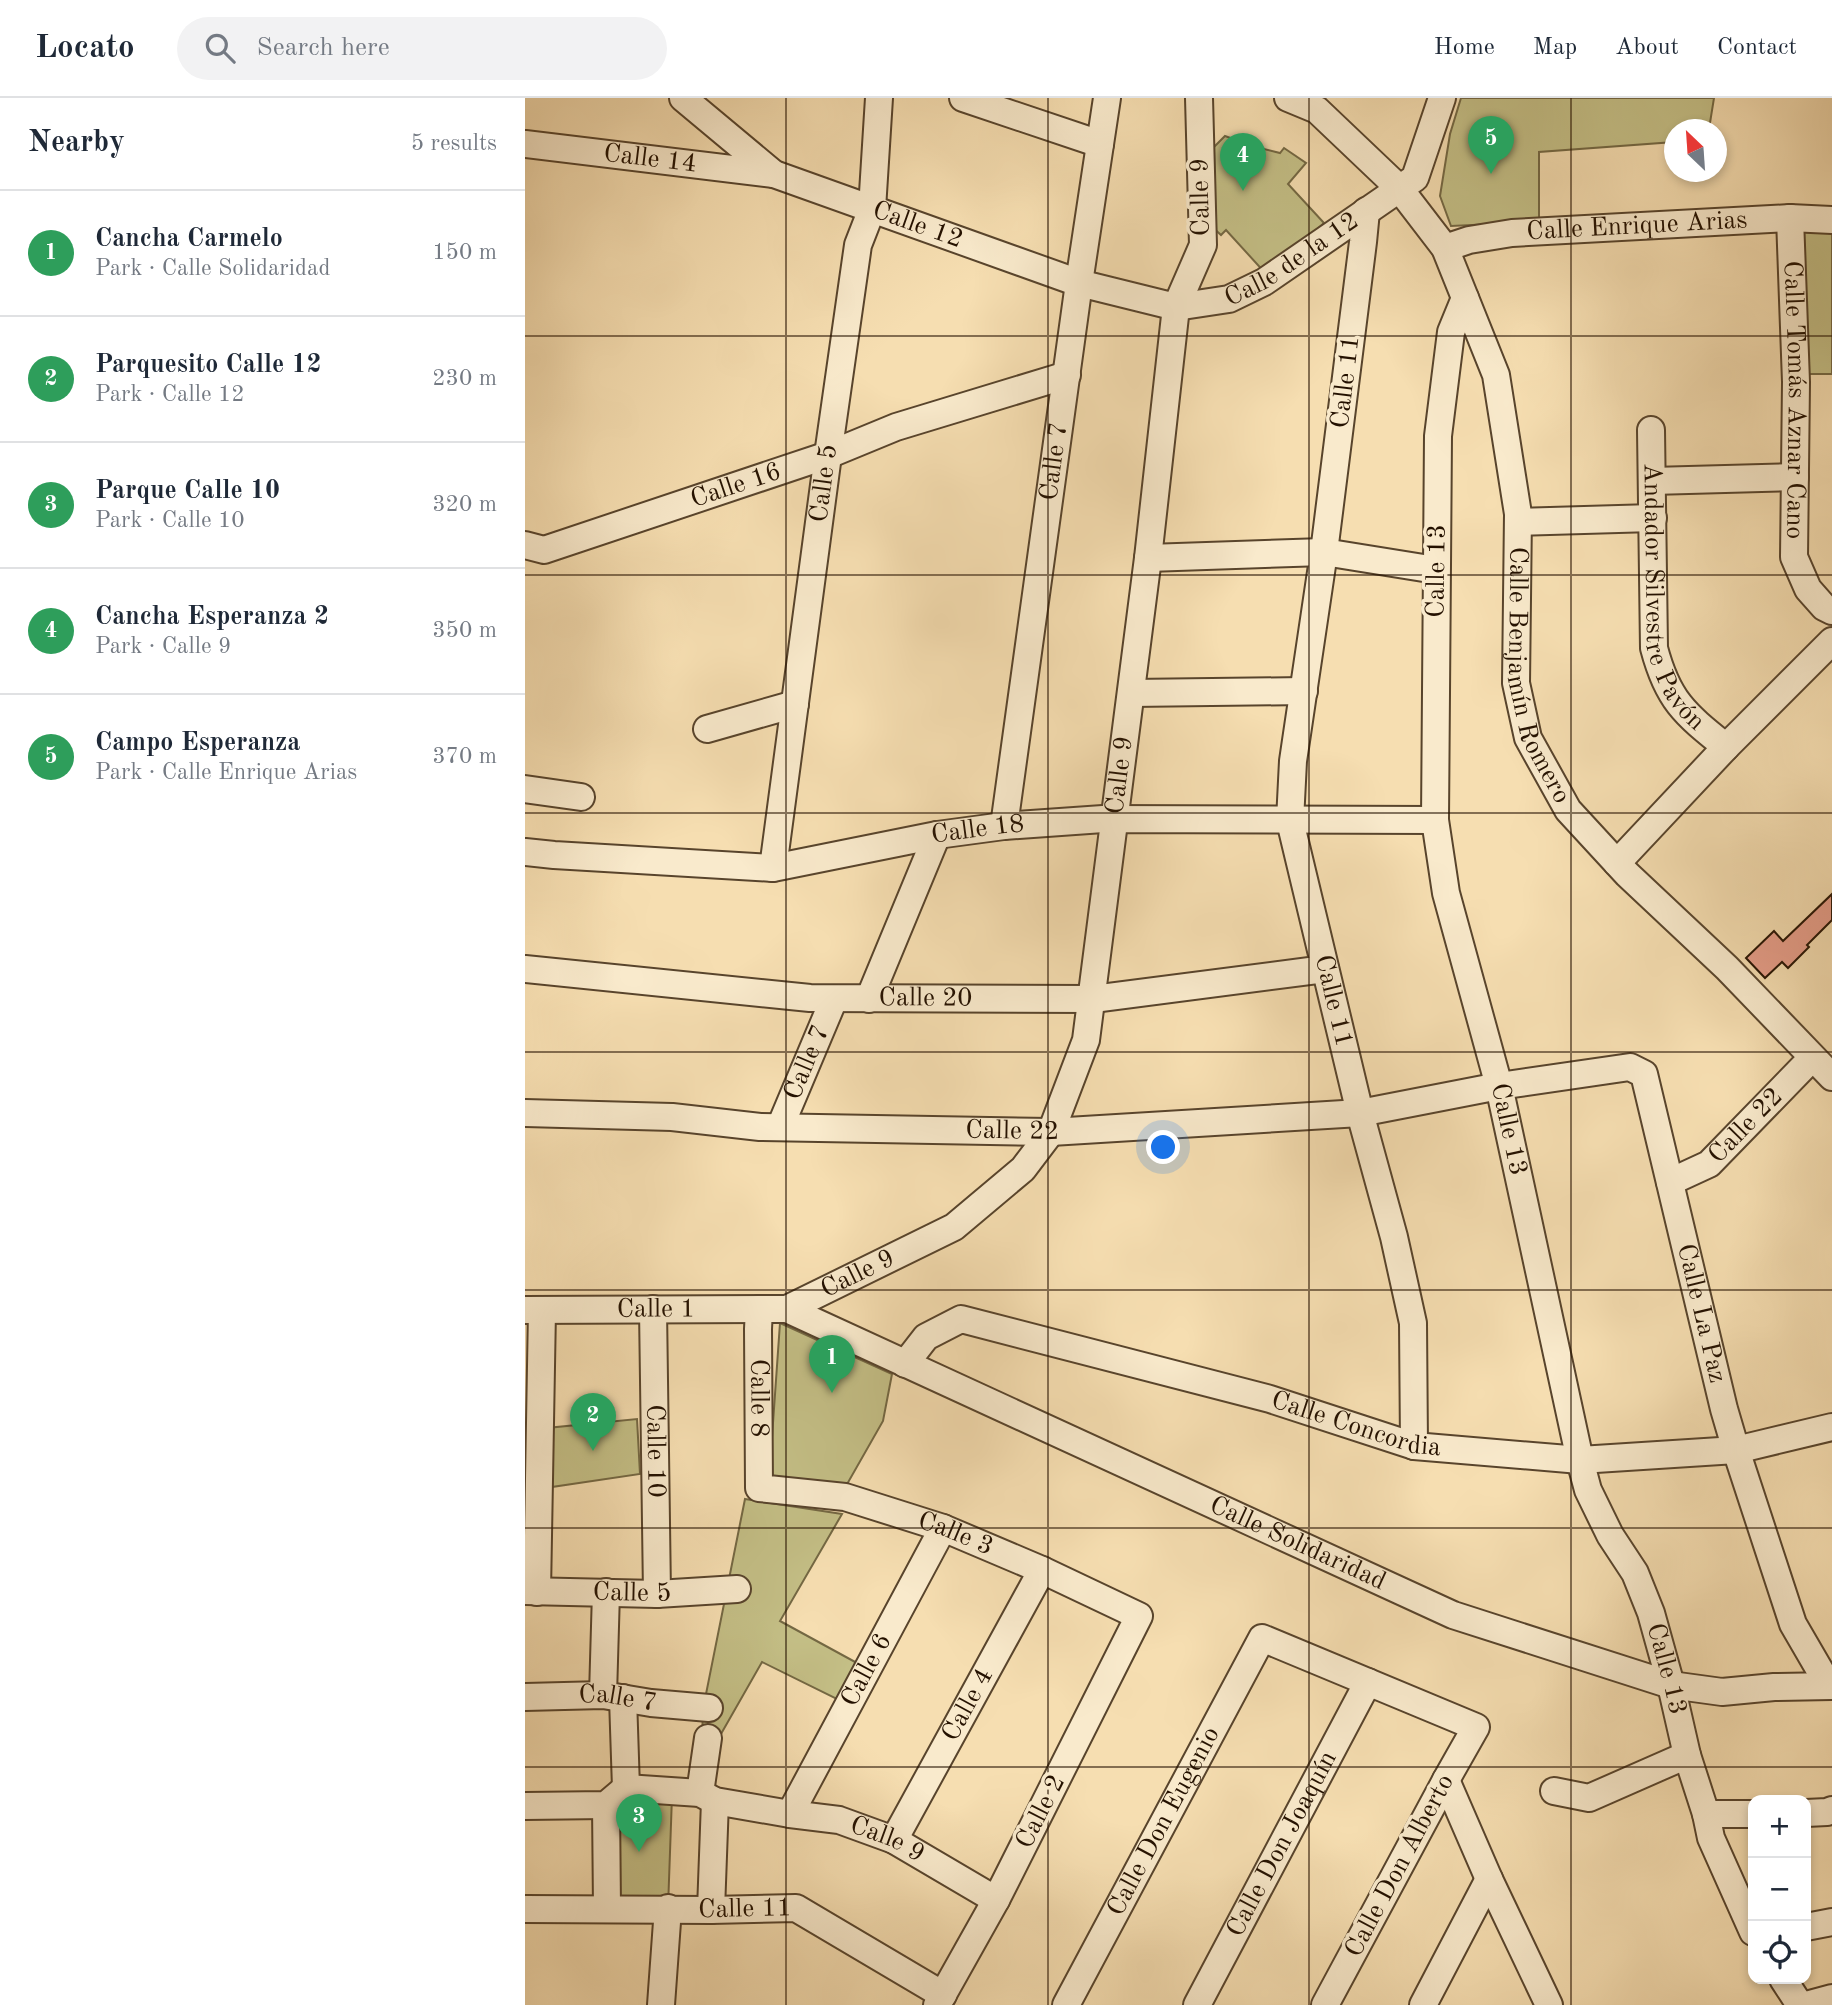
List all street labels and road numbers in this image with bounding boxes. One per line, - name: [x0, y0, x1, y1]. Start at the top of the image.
- street label: Calle 14: [602, 141, 698, 178]
- street label: Calle 9: [1187, 157, 1215, 237]
- street label: Calle 12: [869, 197, 966, 253]
- street label: Calle Enrique Arias: [1526, 207, 1748, 245]
- street label: Calle de la 12: [1221, 208, 1364, 312]
- street label: Calle Tomás Aznar Cano: [1779, 260, 1809, 539]
- street label: Calle 11: [1327, 334, 1365, 430]
- street label: Calle 7: [1036, 421, 1073, 502]
- street label: Calle 5: [806, 443, 842, 524]
- street label: Calle 16: [687, 459, 784, 513]
- street label: Andador Silvestre Pavón: [1638, 463, 1709, 736]
- street label: Calle 13: [1423, 524, 1451, 618]
- street label: Calle Benjamín Romero: [1502, 546, 1575, 808]
- street label: Calle 9: [1102, 735, 1138, 816]
- street label: Calle 18: [930, 812, 1025, 849]
- street label: Calle 11: [1310, 952, 1357, 1050]
- street label: Calle 20: [879, 985, 972, 1012]
- street label: Calle 7: [780, 1021, 834, 1104]
- street label: Calle 13: [1486, 1081, 1531, 1178]
- street label: Calle 22: [1704, 1083, 1788, 1169]
- street label: Calle 22: [965, 1118, 1060, 1145]
- street label: Calle La Paz: [1672, 1241, 1730, 1385]
- street label: Calle 9: [817, 1245, 899, 1303]
- street label: Calle 1: [617, 1296, 695, 1323]
- street label: Calle 8: [745, 1359, 772, 1437]
- street label: Calle Concordia: [1268, 1387, 1442, 1461]
- street label: Calle 10: [641, 1404, 669, 1498]
- street label: Calle Solidaridad: [1206, 1492, 1390, 1595]
- street label: Calle 3: [915, 1508, 997, 1561]
- street label: Calle 5: [592, 1580, 672, 1607]
- street label: Calle 13: [1641, 1620, 1690, 1717]
- street label: Calle 6: [837, 1629, 897, 1711]
- street label: Calle 4: [938, 1664, 998, 1746]
- street label: Calle 7: [578, 1682, 659, 1717]
- street label: Calle Don Eugenio: [1103, 1723, 1225, 1920]
- street label: Calle Don Joaquín: [1222, 1747, 1342, 1941]
- street label: Calle Don Alberto: [1341, 1770, 1459, 1962]
- street label: Calle 2: [1012, 1771, 1070, 1853]
- street label: Calle 9: [847, 1812, 929, 1868]
- street label: Calle 11: [698, 1895, 792, 1923]

